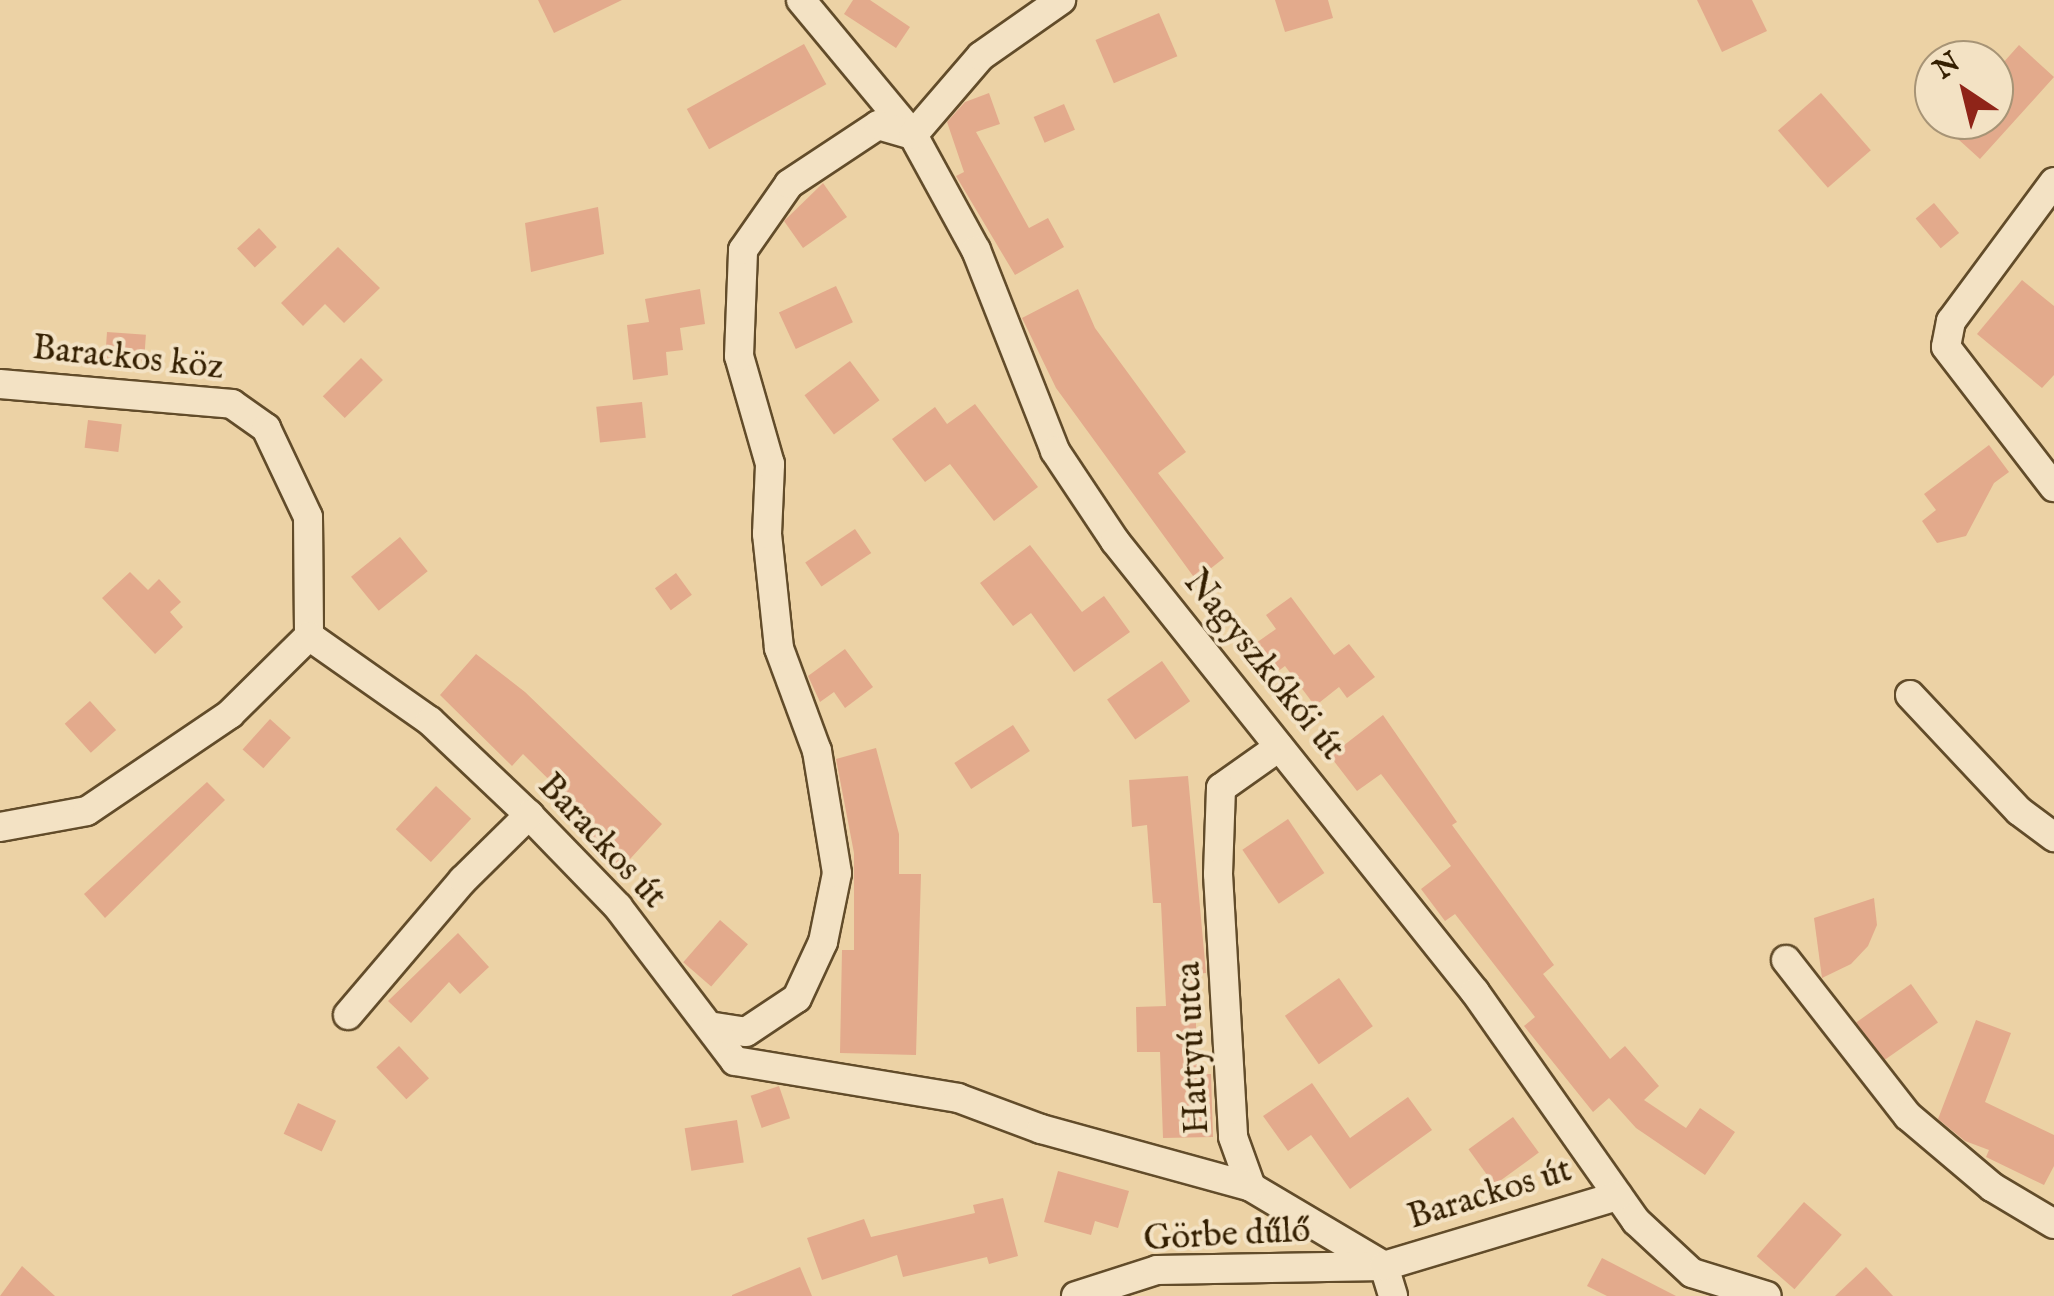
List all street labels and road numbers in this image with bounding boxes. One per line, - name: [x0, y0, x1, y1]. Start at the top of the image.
- street label: Barackos köz: [30, 328, 226, 390]
- street label: Nagyszkókói út: [1174, 563, 1352, 769]
- street label: Barackos út: [528, 766, 674, 918]
- street label: Hattyú utca: [1169, 961, 1219, 1135]
- street label: Barackos út: [1403, 1150, 1577, 1240]
- street label: Görbe dűlő: [1143, 1211, 1311, 1261]

